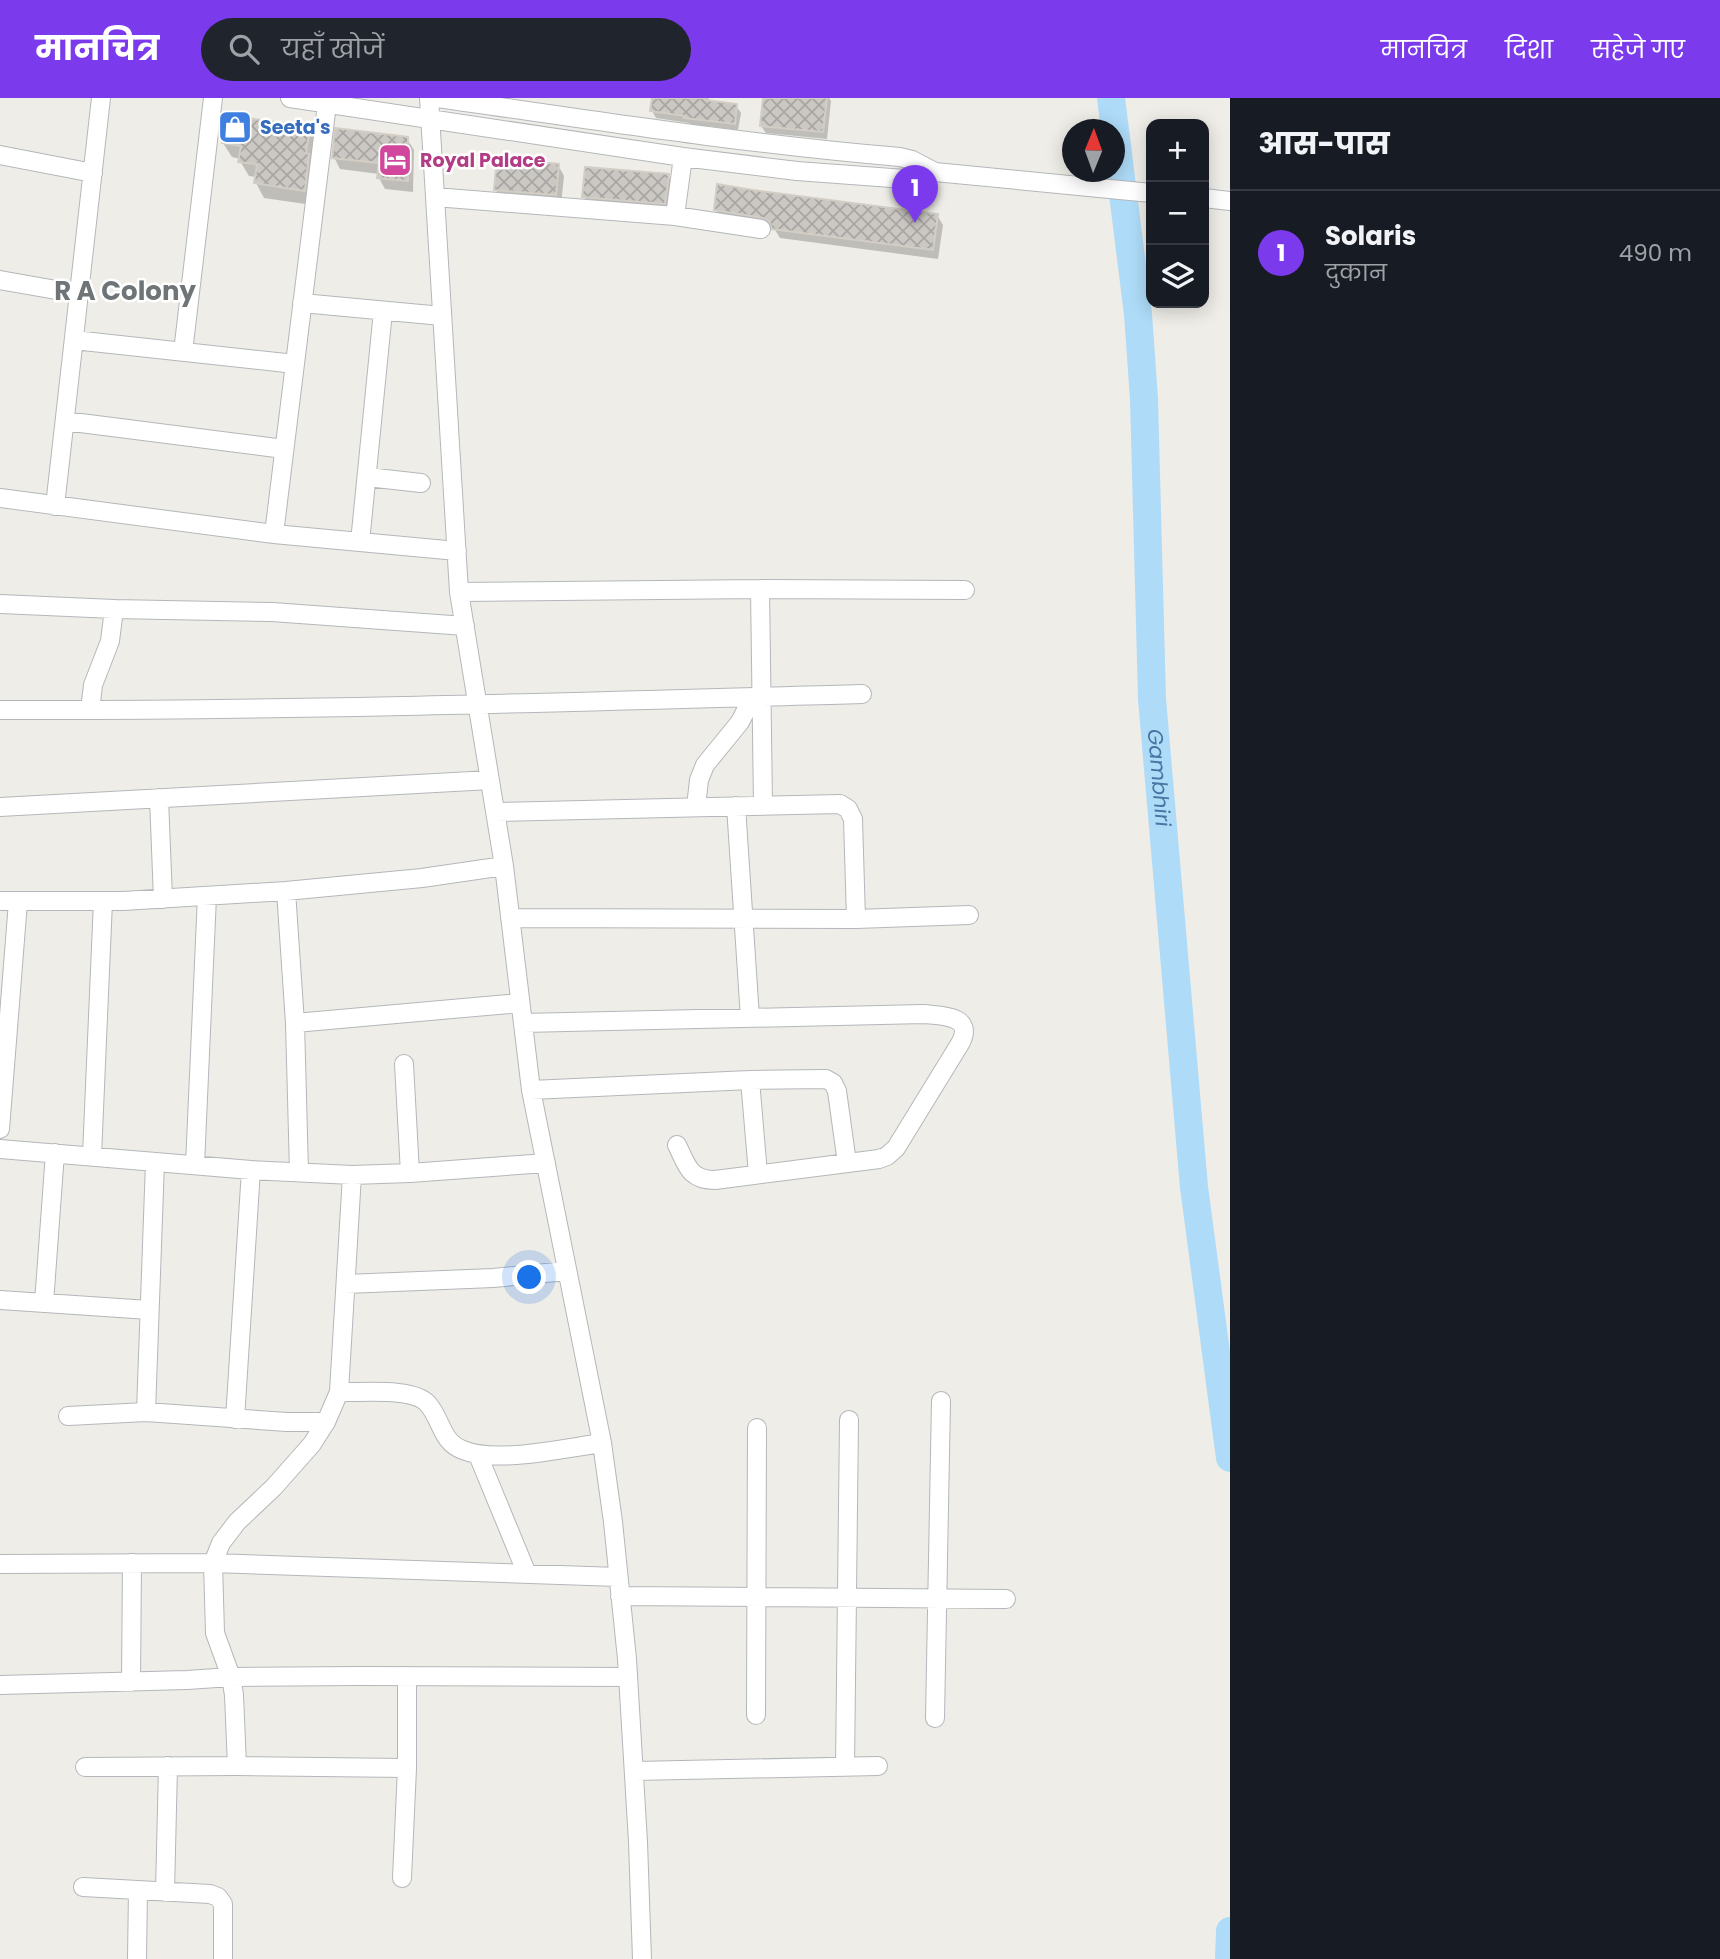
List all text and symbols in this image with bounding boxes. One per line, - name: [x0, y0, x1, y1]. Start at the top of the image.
- search box: [201, 18, 691, 81]
- text: मानचित्र: [35, 25, 159, 72]
- icon: search: [225, 30, 263, 68]
- text: यहाँ खोजें: [281, 31, 384, 67]
- text: मानचित्र: [1381, 33, 1467, 66]
- text: दिशा: [1505, 33, 1553, 66]
- text: सहेजे गए: [1591, 33, 1685, 66]
- shop icon: Seeta's: [216, 108, 254, 146]
- place label: Seeta's: [260, 114, 331, 141]
- north arrow: [1062, 119, 1125, 182]
- map controls: [1146, 119, 1209, 308]
- button: +: [1146, 119, 1209, 182]
- text: आस-पास: [1258, 122, 1390, 165]
- hotel icon: Royal Palace: [376, 141, 414, 179]
- place label: Royal Palace: [420, 147, 546, 174]
- pin: 1: [892, 165, 938, 223]
- button: −: [1146, 182, 1209, 245]
- text: Solaris: [1325, 218, 1416, 254]
- text: 1: [1277, 237, 1285, 269]
- text: 490 m: [1619, 237, 1692, 269]
- button: layers: [1146, 245, 1209, 308]
- text: दुकान: [1325, 257, 1387, 289]
- district label: R A Colony: [54, 273, 196, 309]
- water label: Gambhiri: [1141, 728, 1178, 829]
- your location: [512, 1260, 546, 1294]

